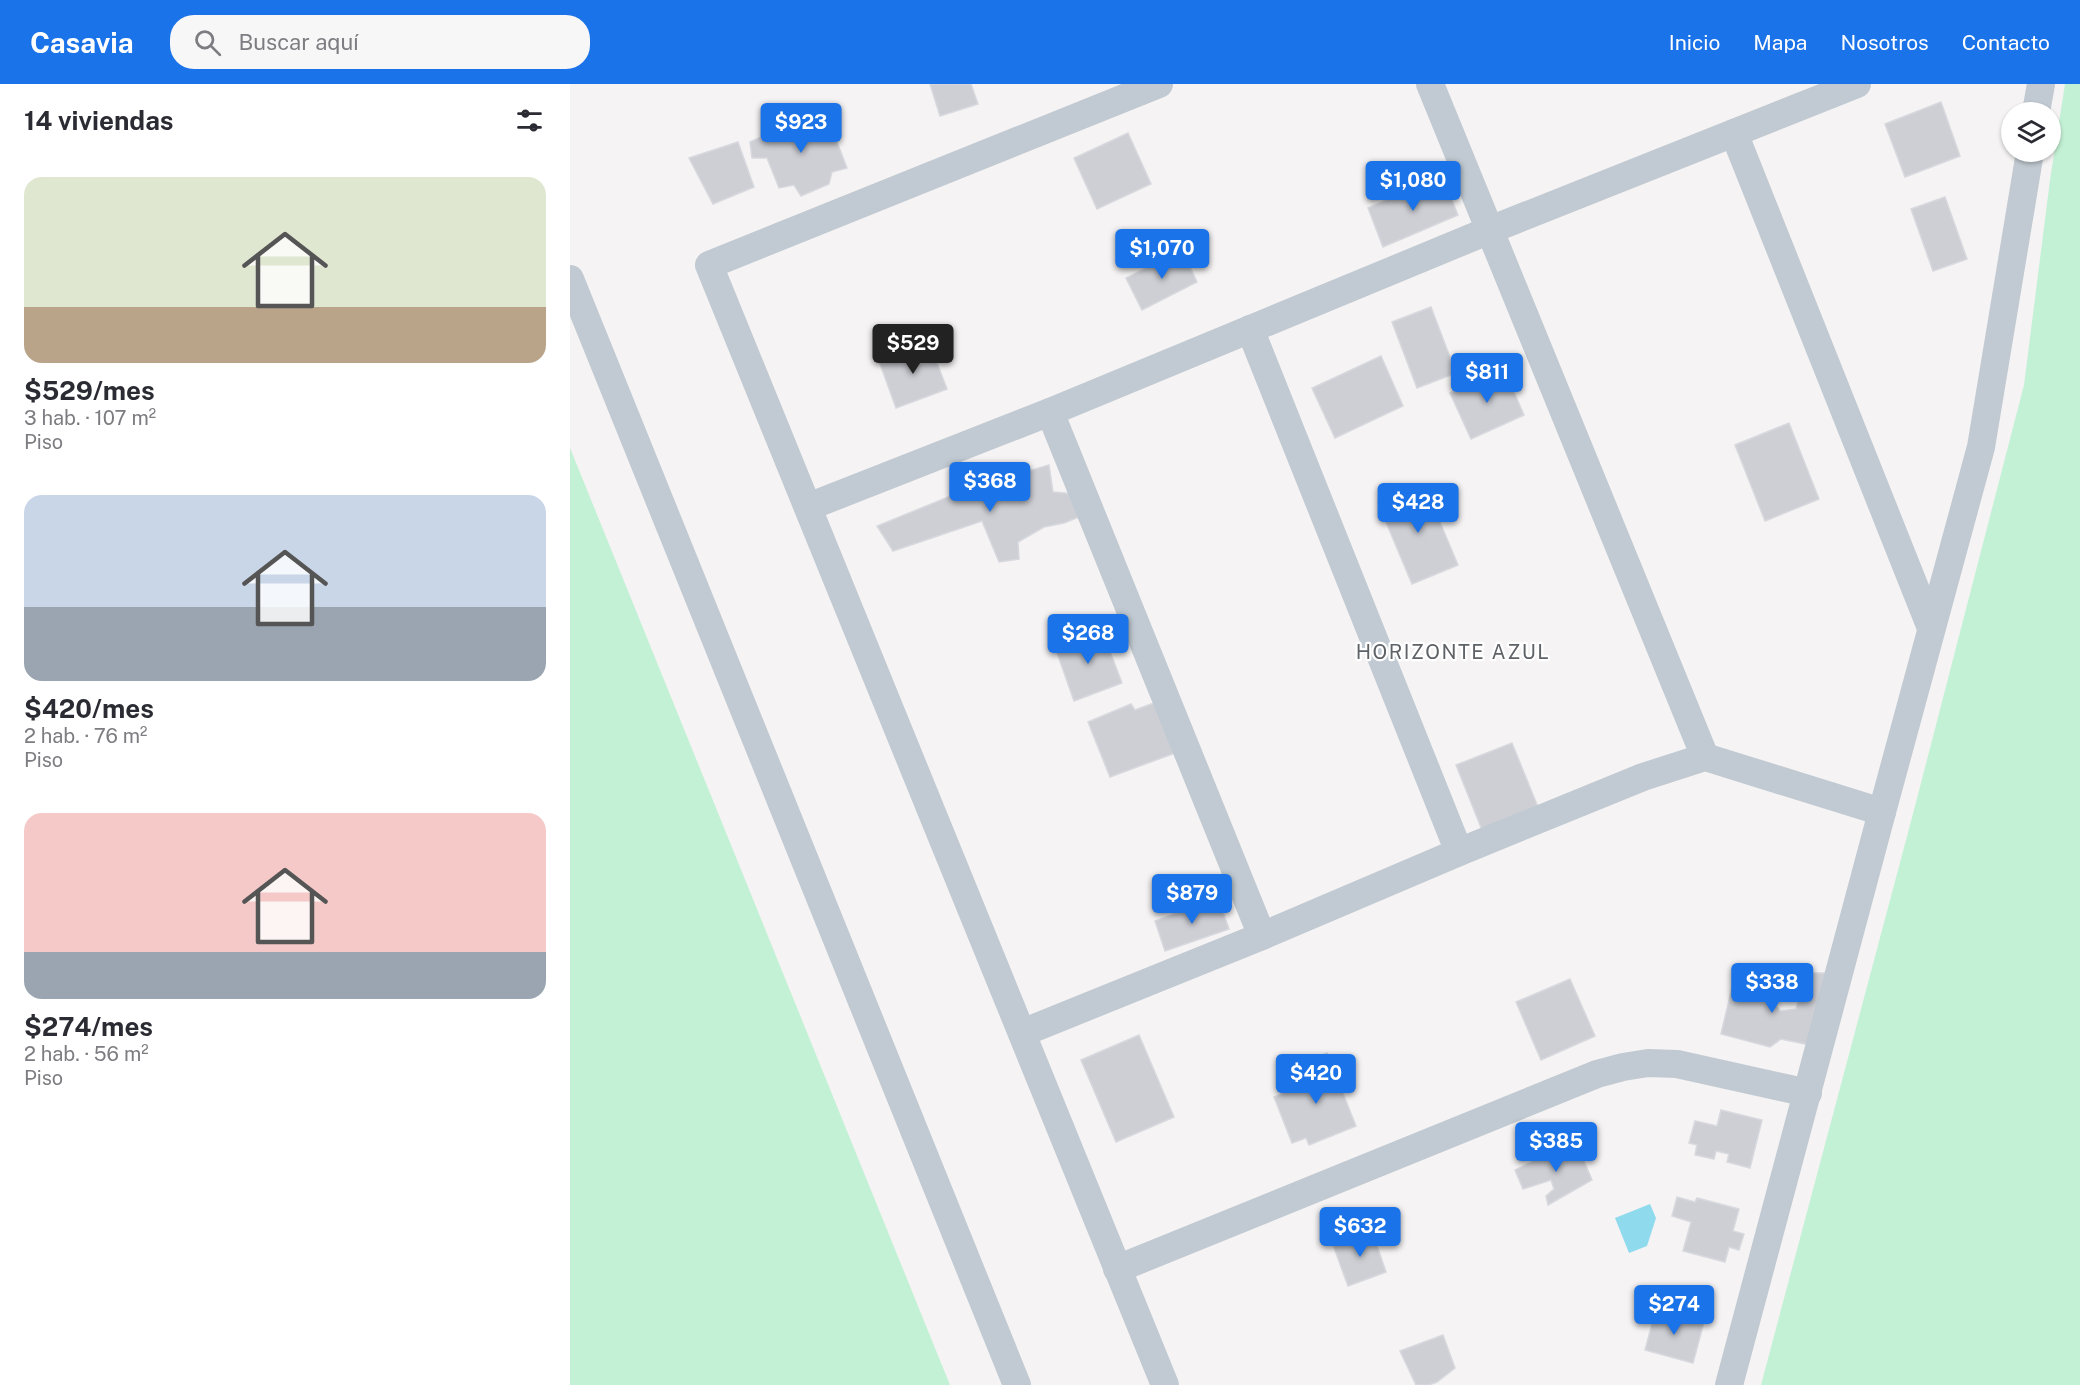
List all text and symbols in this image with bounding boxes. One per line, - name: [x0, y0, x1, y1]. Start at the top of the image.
- search box: [170, 15, 590, 69]
- text: Casavia: [30, 26, 134, 59]
- icon: search: [191, 26, 224, 59]
- text: Buscar aquí: [239, 29, 359, 55]
- text: Inicio: [1669, 30, 1720, 55]
- text: Mapa: [1753, 30, 1807, 55]
- text: Nosotros: [1840, 30, 1929, 55]
- text: Contacto: [1962, 30, 2050, 55]
- map controls: [2001, 102, 2061, 162]
- button: layers: [2001, 102, 2061, 162]
- pin: $923: [765, 103, 837, 154]
- icon: filters: [513, 104, 546, 137]
- text: 14 viviendas: [24, 105, 173, 136]
- text: $923: [775, 110, 827, 134]
- pin: $1,080: [1364, 161, 1462, 212]
- text: $1,080: [1380, 168, 1446, 192]
- icon: home: [231, 216, 339, 324]
- pin: $1,070: [1113, 229, 1211, 280]
- text: $1,070: [1129, 236, 1195, 260]
- pin: $529: [877, 324, 949, 375]
- text: $529: [887, 331, 940, 355]
- pin: $811: [1451, 353, 1523, 404]
- text: $811: [1465, 360, 1509, 384]
- text: $529/mes: [24, 375, 155, 406]
- text: 3 hab. · 107 m²: [24, 406, 156, 430]
- text: Piso: [24, 430, 63, 454]
- pin: $368: [954, 462, 1026, 513]
- text: $368: [963, 469, 1017, 493]
- pin: $428: [1382, 483, 1454, 534]
- text: $428: [1392, 490, 1444, 514]
- icon: home: [231, 534, 339, 642]
- pin: $268: [1052, 614, 1124, 665]
- text: $268: [1062, 621, 1114, 645]
- district label: HORIZONTE AZUL: [1356, 640, 1550, 664]
- text: $420/mes: [24, 693, 154, 724]
- text: 2 hab. · 76 m²: [24, 724, 147, 748]
- text: Piso: [24, 748, 63, 772]
- icon: home: [231, 852, 339, 960]
- pin: $879: [1156, 874, 1228, 925]
- text: $879: [1166, 881, 1218, 905]
- pin: $338: [1736, 963, 1808, 1014]
- text: $338: [1745, 970, 1799, 994]
- text: $274/mes: [24, 1011, 153, 1042]
- text: 2 hab. · 56 m²: [24, 1042, 149, 1066]
- pin: $420: [1280, 1054, 1352, 1105]
- text: $420: [1290, 1061, 1342, 1085]
- text: Piso: [24, 1066, 63, 1090]
- pin: $385: [1520, 1122, 1592, 1173]
- text: $385: [1529, 1129, 1583, 1153]
- pin: $632: [1324, 1207, 1396, 1258]
- text: $632: [1334, 1214, 1386, 1238]
- pin: $274: [1638, 1285, 1710, 1336]
- text: $274: [1648, 1292, 1700, 1316]

